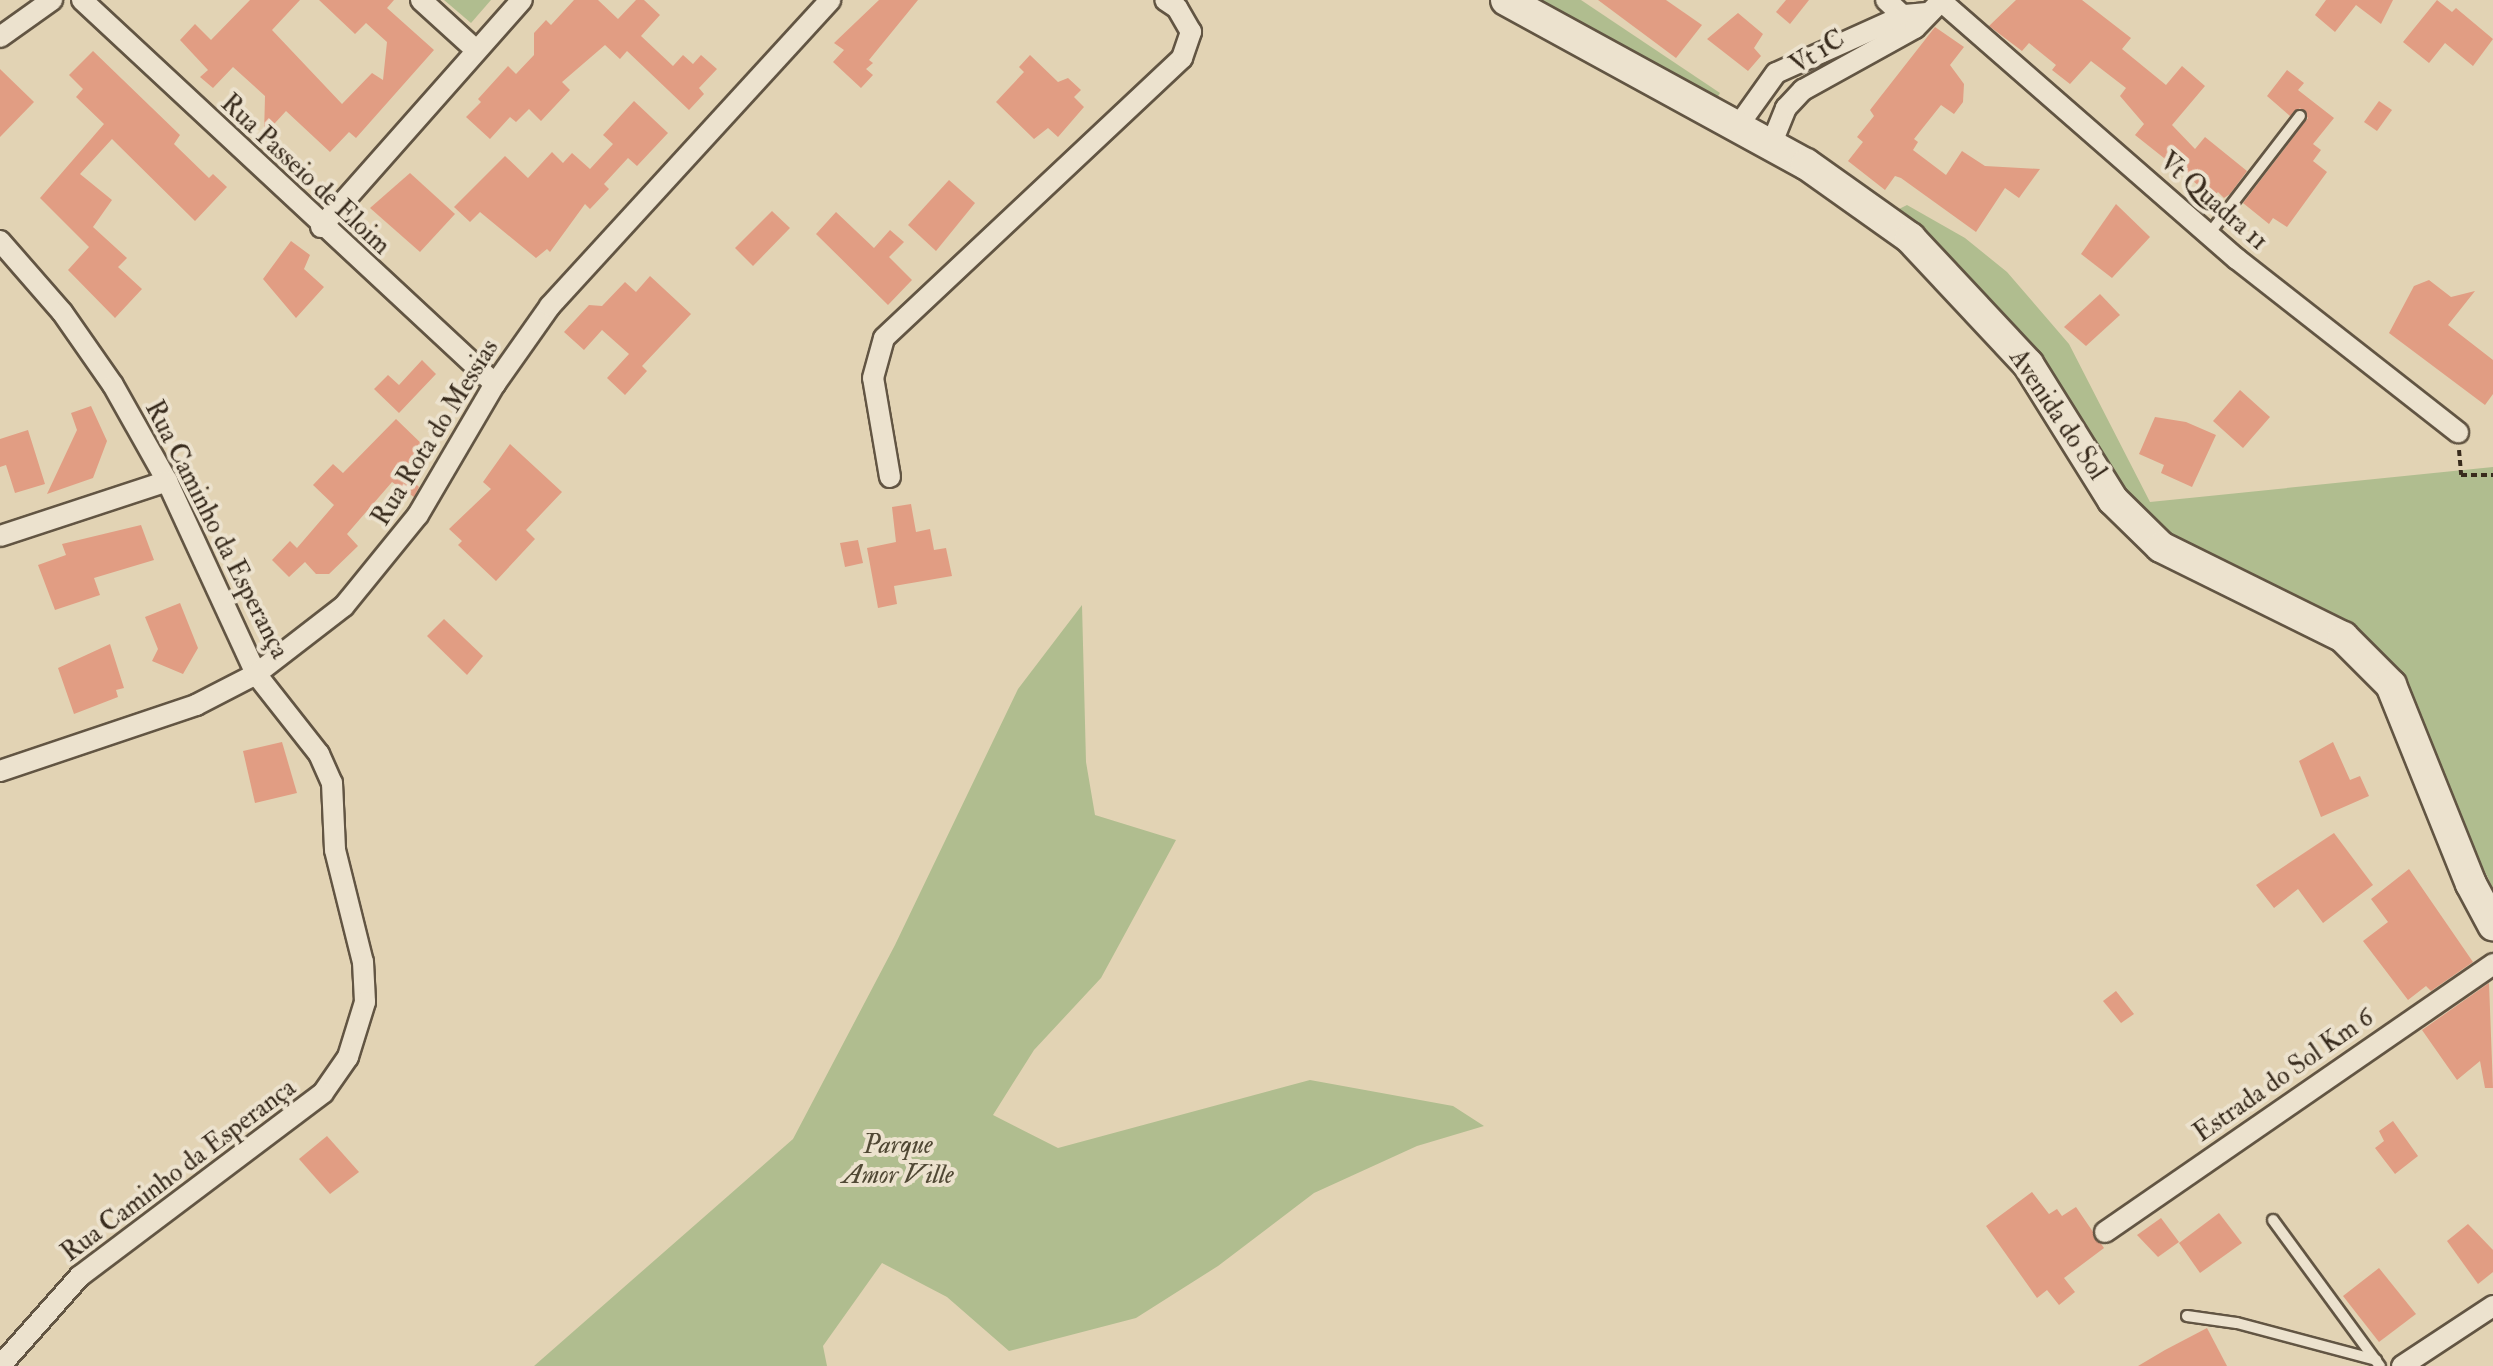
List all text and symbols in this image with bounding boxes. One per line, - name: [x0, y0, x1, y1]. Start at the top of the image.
- street label: Vt 1C: [1785, 24, 1851, 82]
- street label: Rua Passeio de Eloim: [214, 88, 396, 262]
- street label: Vt Quadra 11: [2152, 146, 2274, 258]
- street label: Rua Rota do Messias: [366, 334, 506, 532]
- street label: Avenida do Sol: [2002, 344, 2112, 486]
- street label: Rua Caminho da Esperança: [137, 396, 295, 664]
- street label: Estrada do Sol Km 6: [2188, 1002, 2380, 1150]
- street label: Rua Caminho da Esperança: [56, 1073, 302, 1269]
- park label: Parque Amor Ville: [842, 1130, 954, 1192]

